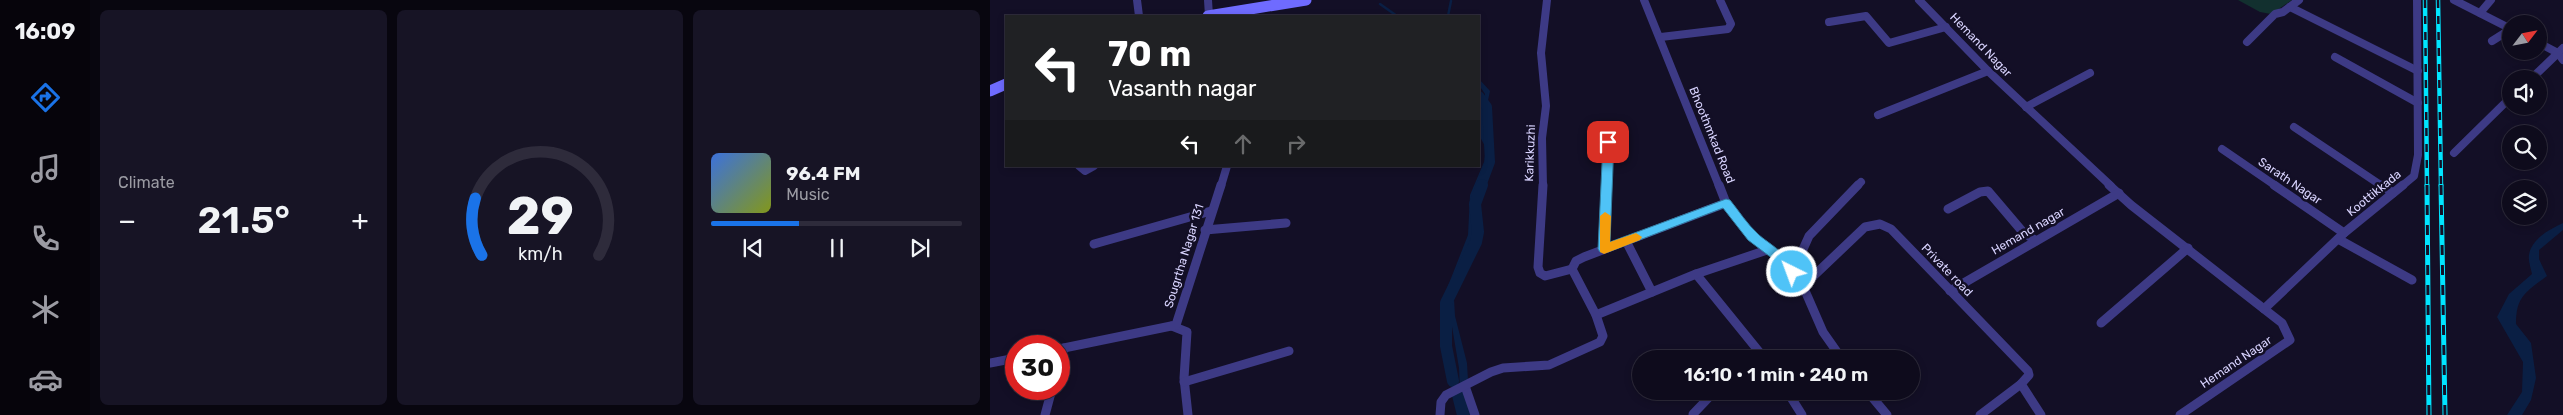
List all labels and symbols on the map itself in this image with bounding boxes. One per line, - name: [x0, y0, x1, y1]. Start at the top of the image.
- street label: Hemand Nagar: [1947, 10, 2015, 80]
- north arrow: [2502, 15, 2548, 60]
- street label: Bhoothmkad Road: [1686, 85, 1738, 185]
- pin: [1587, 121, 1629, 163]
- street label: Karikkuzhi: [1522, 124, 1538, 182]
- street label: Sarath Nagar: [2256, 155, 2325, 208]
- street label: Koottikkada: [2344, 167, 2404, 219]
- street label: Sougrtha Nagar 131: [1161, 202, 1207, 310]
- street label: Hemand nagar: [1989, 204, 2067, 258]
- street label: Private road: [1918, 241, 1976, 299]
- position arrow: [1765, 245, 1817, 297]
- street label: Hemand Nagar: [2198, 333, 2275, 391]
- speed limit sign: 30: [1005, 335, 1070, 400]

